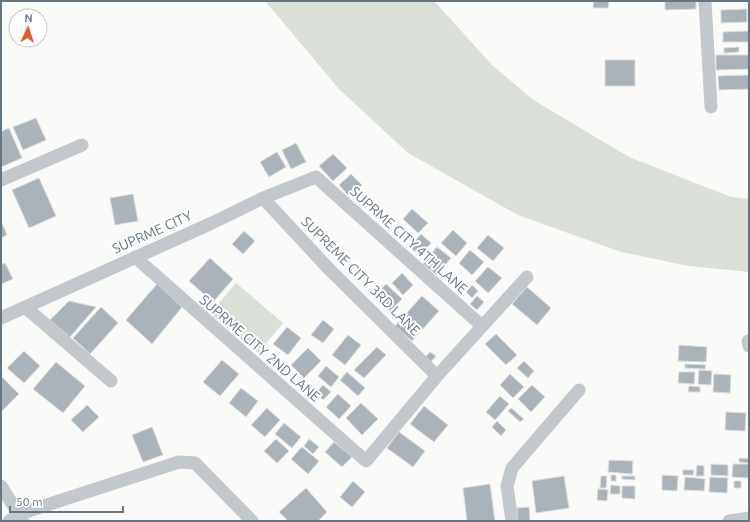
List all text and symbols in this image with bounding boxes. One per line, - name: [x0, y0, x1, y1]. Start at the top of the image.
- north arrow: [8, 8, 48, 48]
- text: N: [24, 12, 33, 24]
- street label: SUPRME CITY 4TH LANE: [347, 183, 471, 297]
- street label: SUPRME CITY: [110, 207, 194, 257]
- street label: SUPREME CITY 3RD LANE: [298, 213, 424, 339]
- street label: SUPRME CITY 2ND LANE: [196, 291, 324, 405]
- scale bar: [10, 488, 123, 514]
- text: 50 m: [16, 495, 43, 508]

